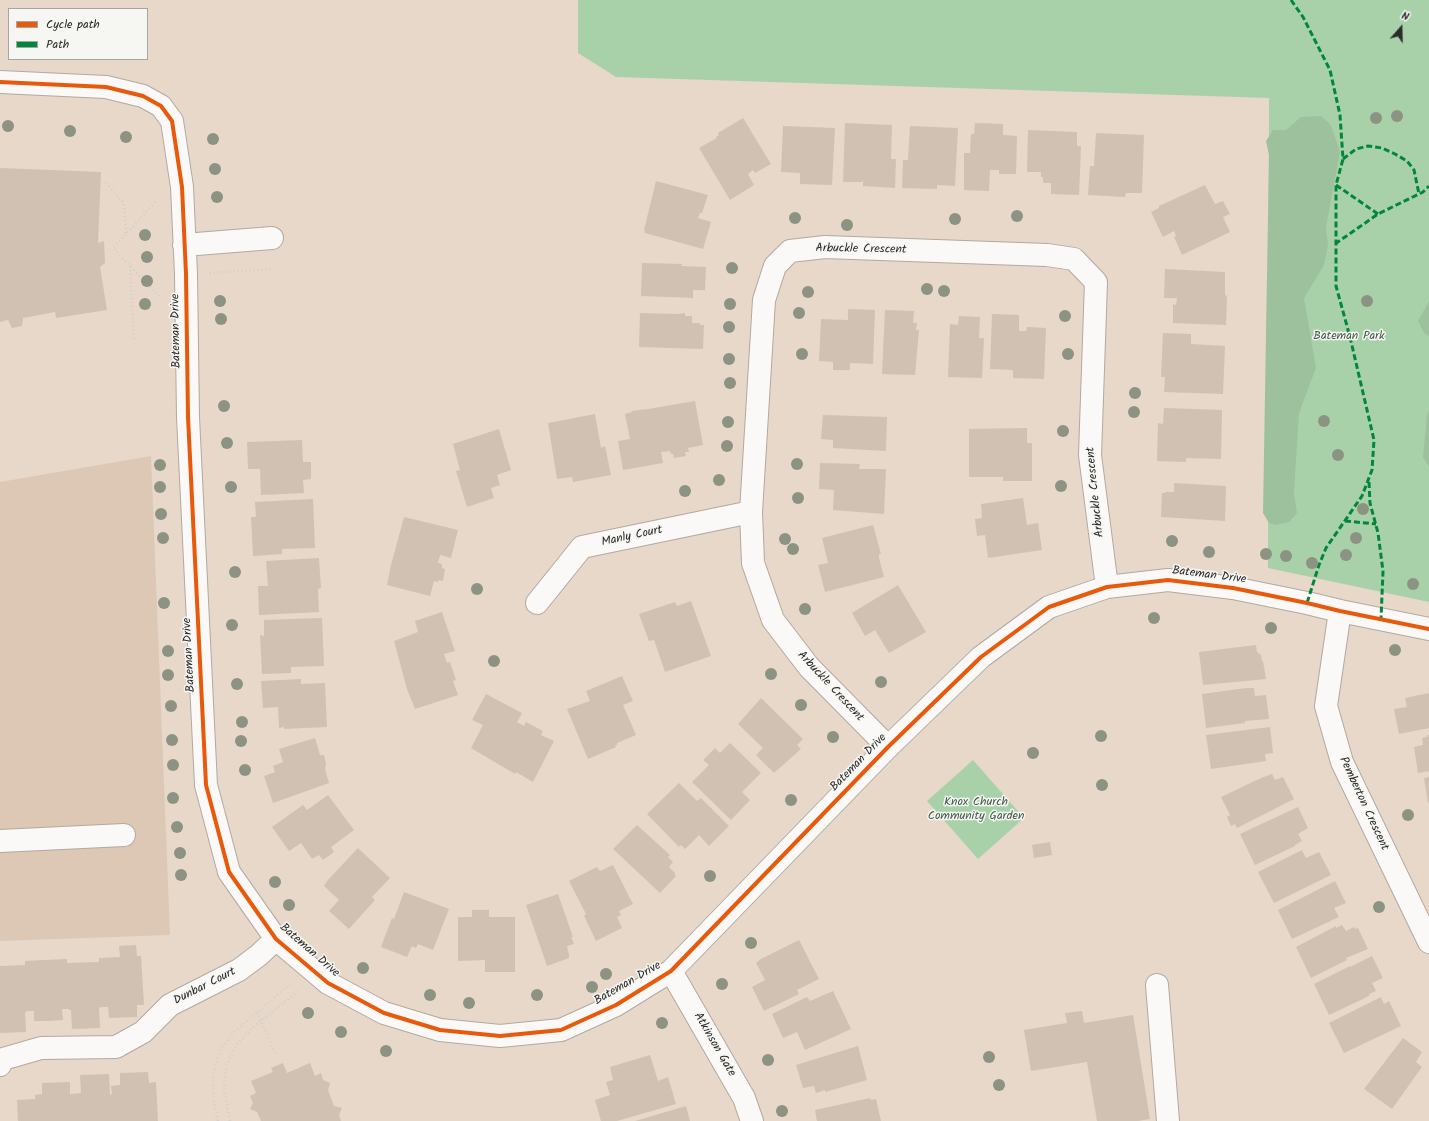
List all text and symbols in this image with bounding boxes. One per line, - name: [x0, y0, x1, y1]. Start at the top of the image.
- text: N: [1399, 7, 1411, 26]
- legend: [8, 8, 148, 60]
- north arrow: [1381, 8, 1421, 48]
- text: Cycle path: [46, 15, 100, 34]
- text: Path: [46, 35, 69, 54]
- street label: Arbuckle Crescent: [815, 242, 907, 258]
- street label: Bateman Drive: [169, 294, 185, 368]
- park label: Bateman Park: [1313, 330, 1385, 344]
- street label: Arbuckle Crescent: [1084, 446, 1108, 538]
- street label: Manly Court: [600, 524, 664, 550]
- street label: Bateman Drive: [1171, 564, 1247, 588]
- street label: Bateman Drive: [181, 617, 199, 693]
- street label: Arbuckle Crescent: [794, 649, 866, 725]
- street label: Bateman Drive: [828, 731, 890, 795]
- street label: Pemberton Crescent: [1335, 755, 1391, 853]
- park label: Knox Church Community Garden: [928, 796, 1024, 824]
- street label: Bateman Drive: [276, 921, 342, 981]
- street label: Bateman Drive: [592, 959, 664, 1009]
- street label: Dunbar Court: [172, 965, 238, 1009]
- street label: Atkinson Gate: [690, 1010, 738, 1080]

